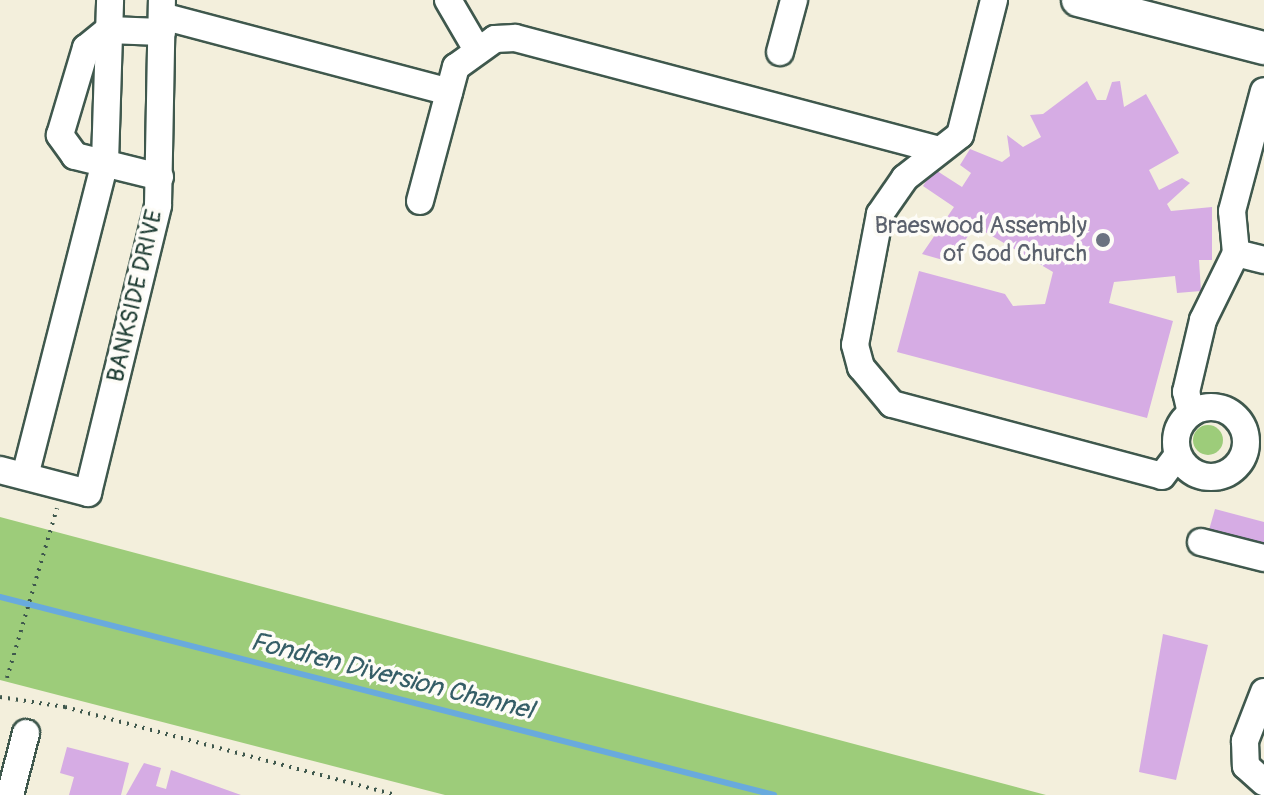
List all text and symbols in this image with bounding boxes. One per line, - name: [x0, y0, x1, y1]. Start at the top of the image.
- street label: BANKSIDE DRIVE: [101, 207, 169, 385]
- place label: Braeswood Assembly of God Church: [874, 212, 1087, 268]
- marker: Braeswood Assembly of God Church: [1094, 231, 1112, 249]
- water label: Fondren Diversion Channel: [247, 627, 537, 727]

